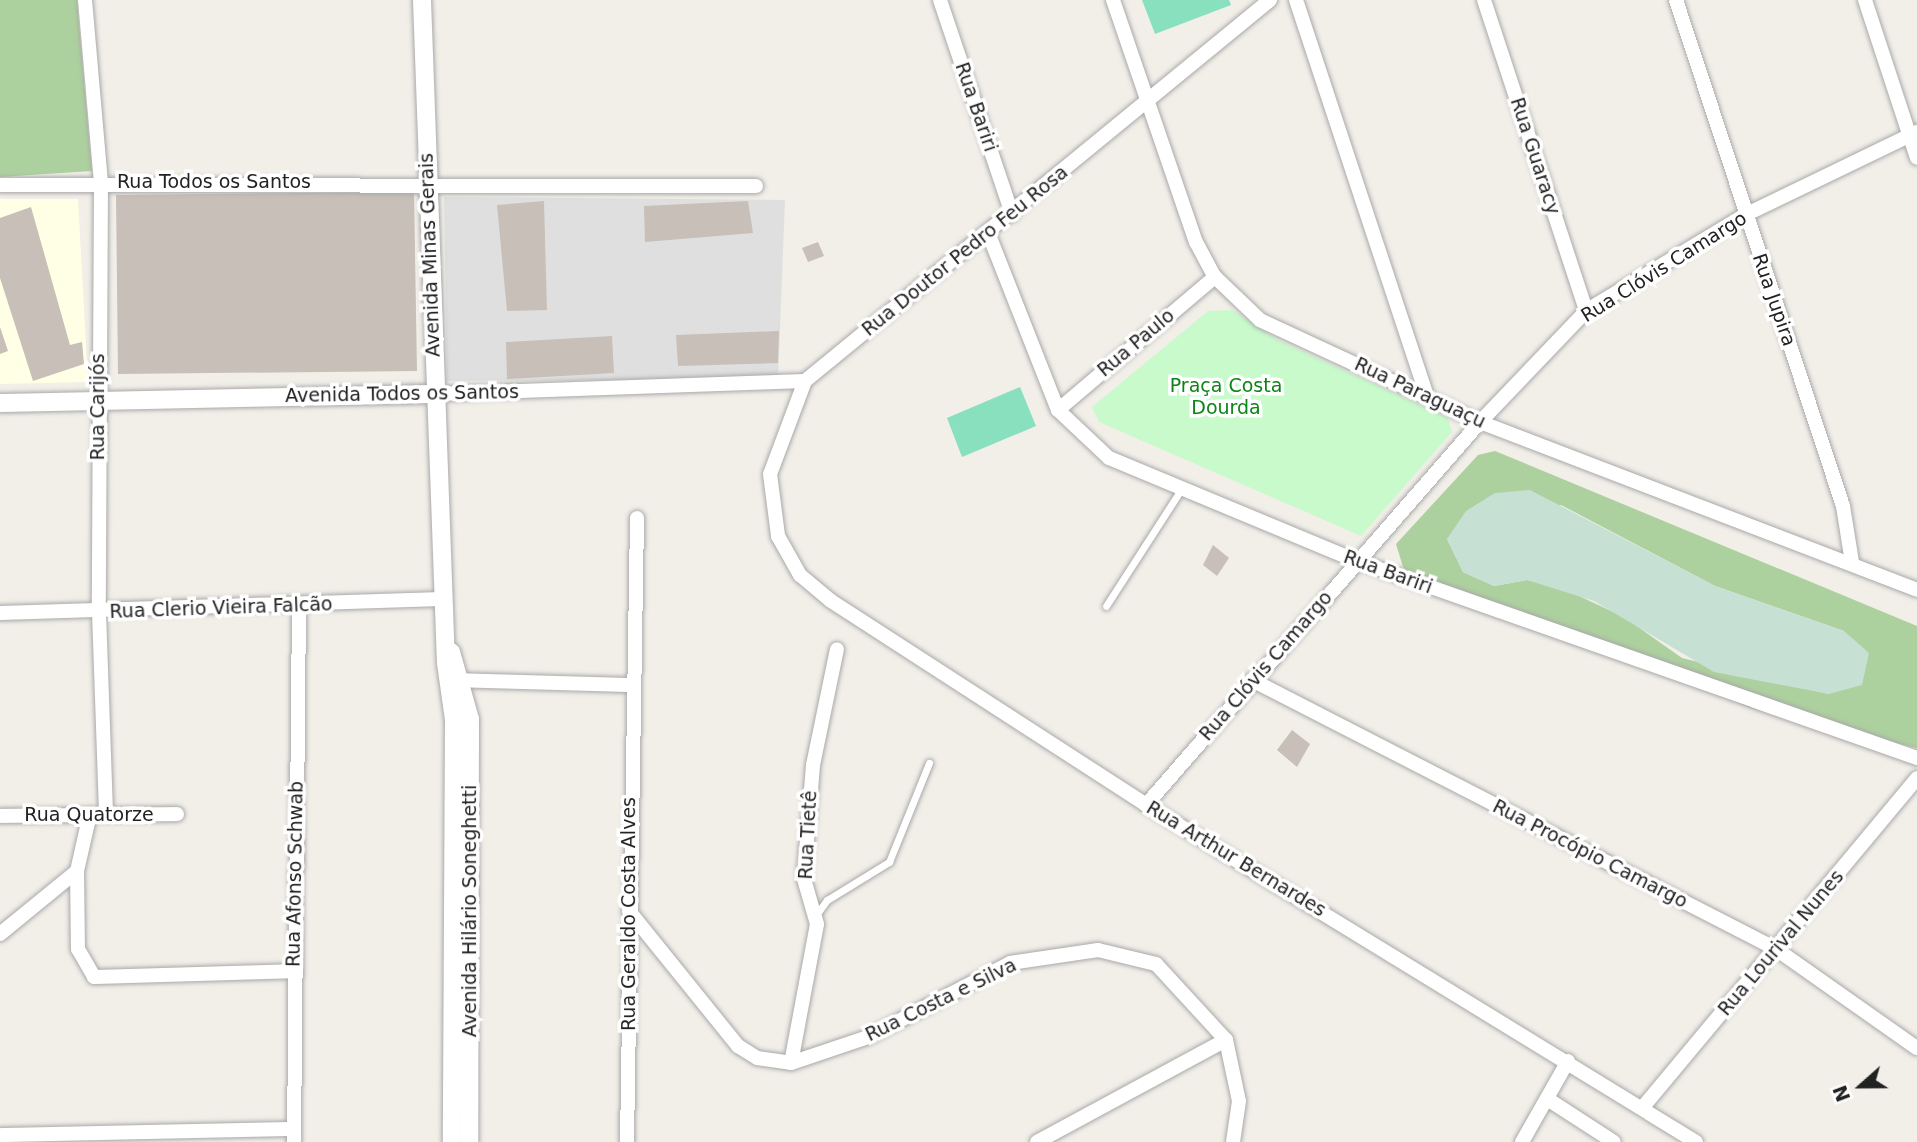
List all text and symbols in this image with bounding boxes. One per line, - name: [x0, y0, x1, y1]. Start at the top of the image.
- street label: Rua Bariri: [950, 59, 1002, 155]
- street label: Rua Guaracy: [1505, 95, 1565, 217]
- street label: Avenida Minas Gerais: [415, 153, 445, 357]
- street label: Rua Doutor Pedro Feu Rosa: [858, 161, 1072, 341]
- street label: Rua Todos os Santos: [117, 171, 311, 193]
- street label: Rua Clóvis Camargo: [1577, 207, 1751, 327]
- street label: Rua Jupira: [1748, 251, 1800, 349]
- street label: Rua Paulo: [1093, 304, 1179, 382]
- street label: Rua Paraguaçu: [1351, 353, 1489, 433]
- street label: Rua Carijós: [87, 354, 109, 460]
- park label: Praça Costa Dourda: [1170, 375, 1282, 419]
- street label: Avenida Todos os Santos: [285, 381, 519, 407]
- street label: Rua Bariri: [1340, 545, 1436, 599]
- street label: Rua Clóvis Camargo: [1195, 586, 1337, 746]
- street label: Rua Clerio Vieira Falcão: [109, 593, 333, 623]
- street label: Rua Afonso Schwab: [282, 781, 308, 967]
- street label: Avenida Hilário Soneghetti: [459, 785, 481, 1037]
- street label: Rua Tietê: [794, 790, 822, 880]
- street label: Rua Procópio Camargo: [1489, 795, 1691, 913]
- street label: Rua Arthur Bernardes: [1142, 796, 1330, 922]
- street label: Rua Geraldo Costa Alves: [618, 797, 640, 1031]
- street label: Rua Quatorze: [24, 804, 154, 826]
- street label: Rua Lourival Nunes: [1713, 866, 1849, 1020]
- street label: Rua Costa e Silva: [862, 954, 1020, 1046]
- north arrow: [1826, 1051, 1896, 1121]
- text: N: [1828, 1082, 1855, 1105]

